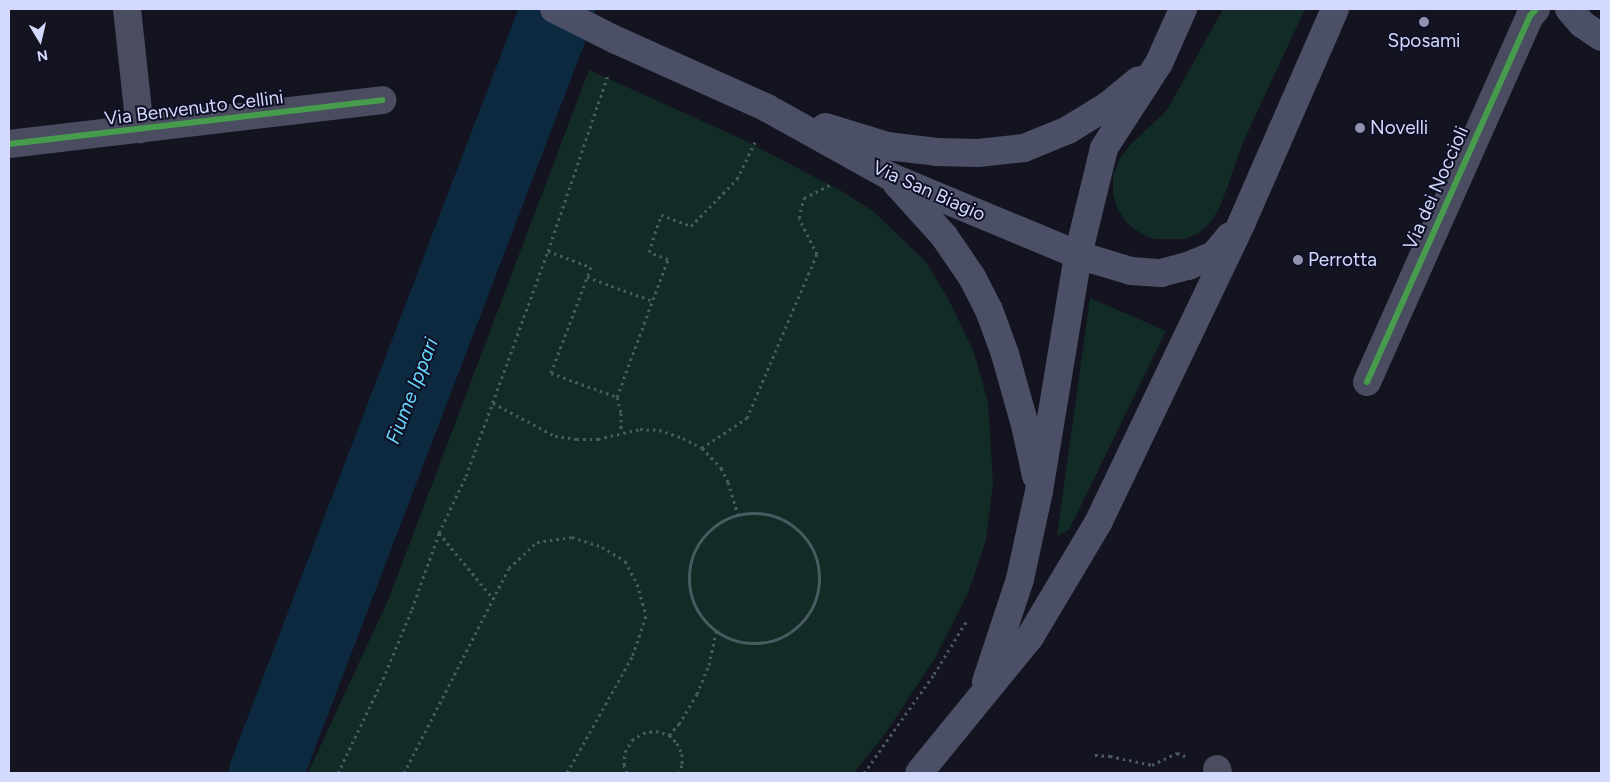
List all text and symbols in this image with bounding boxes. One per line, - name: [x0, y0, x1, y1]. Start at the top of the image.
- north arrow: [15, 15, 65, 65]
- marker: Sposami: [1418, 16, 1430, 28]
- place label: Sposami: [1387, 30, 1461, 52]
- text: N: [36, 46, 49, 65]
- street label: Via Benvenuto Cellini: [103, 86, 285, 130]
- place label: Novelli: [1370, 117, 1428, 139]
- marker: Novelli: [1354, 122, 1366, 134]
- street label: Via dei Noccioli: [1399, 123, 1473, 253]
- street label: Via San Biagio: [869, 156, 989, 226]
- place label: Perrotta: [1308, 249, 1377, 271]
- marker: Perrotta: [1292, 254, 1304, 266]
- water label: Fiume Ippari: [381, 334, 443, 448]

